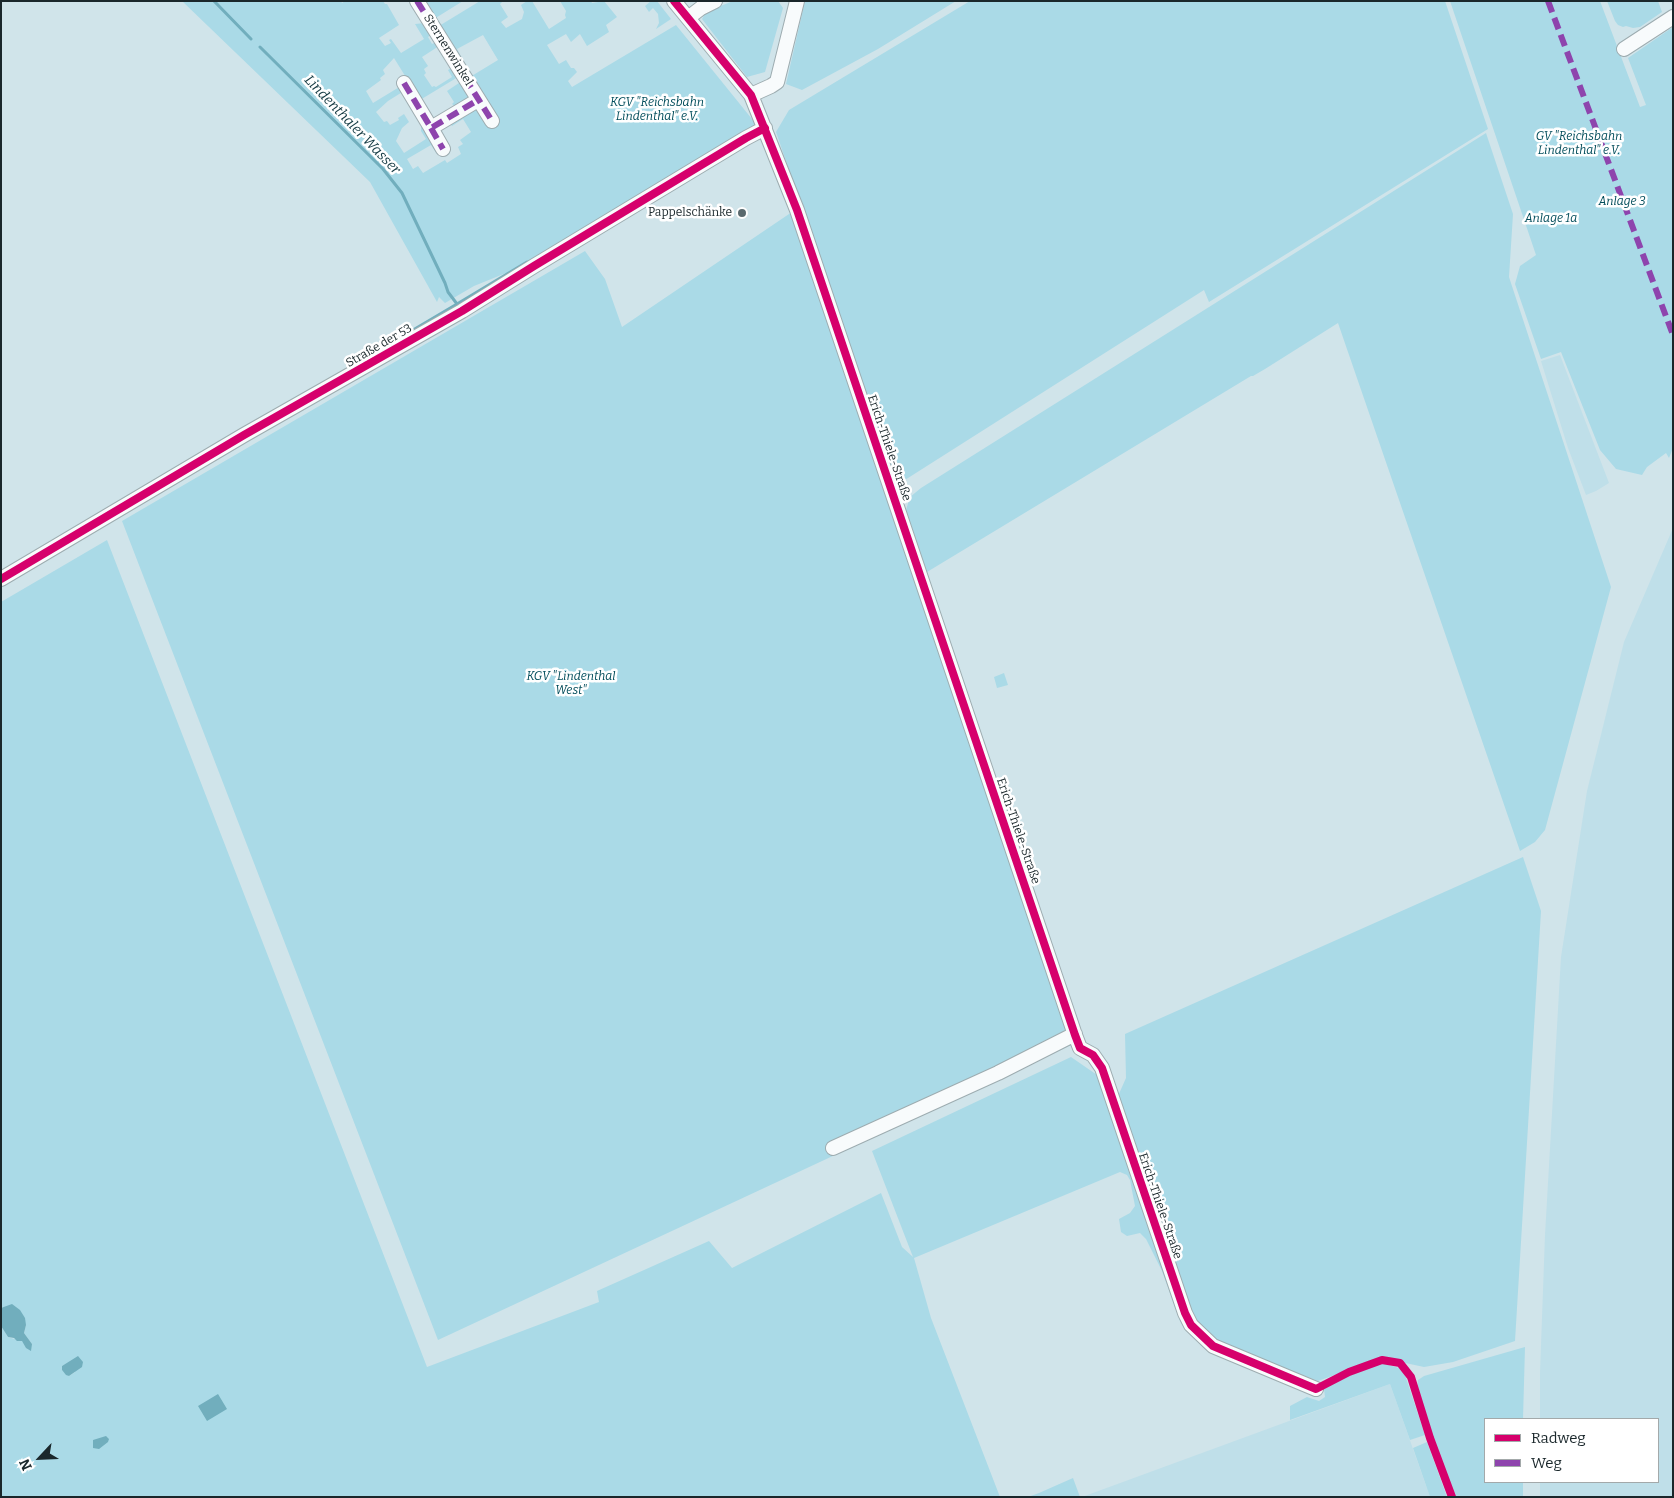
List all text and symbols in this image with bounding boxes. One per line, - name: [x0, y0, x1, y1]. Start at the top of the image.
- street label: Sternenwinkel: [420, 12, 476, 88]
- water label: Lindenthaler Wasser: [300, 72, 404, 178]
- park label: KGV "Reichsbahn Lindenthal" e.V.: [610, 96, 704, 124]
- park label: GV "Reichsbahn Lindenthal" e.V.: [1536, 130, 1622, 158]
- park label: Anlage 3: [1598, 195, 1646, 209]
- place label: Pappelschänke: [648, 206, 732, 220]
- marker: Pappelschänke: [736, 207, 748, 219]
- park label: Anlage 1a: [1525, 212, 1577, 226]
- street label: Straße der 53: [343, 321, 415, 371]
- street label: Erich-Thiele-Straße: [864, 393, 914, 503]
- park label: KGV "Lindenthal West": [526, 670, 616, 698]
- street label: Erich-Thiele-Straße: [993, 776, 1043, 886]
- street label: Erich-Thiele-Straße: [1135, 1151, 1185, 1261]
- legend: [1484, 1418, 1659, 1483]
- text: Radweg: [1531, 1429, 1586, 1447]
- north arrow: [15, 1433, 65, 1483]
- text: Weg: [1531, 1454, 1562, 1472]
- text: N: [16, 1456, 36, 1473]

